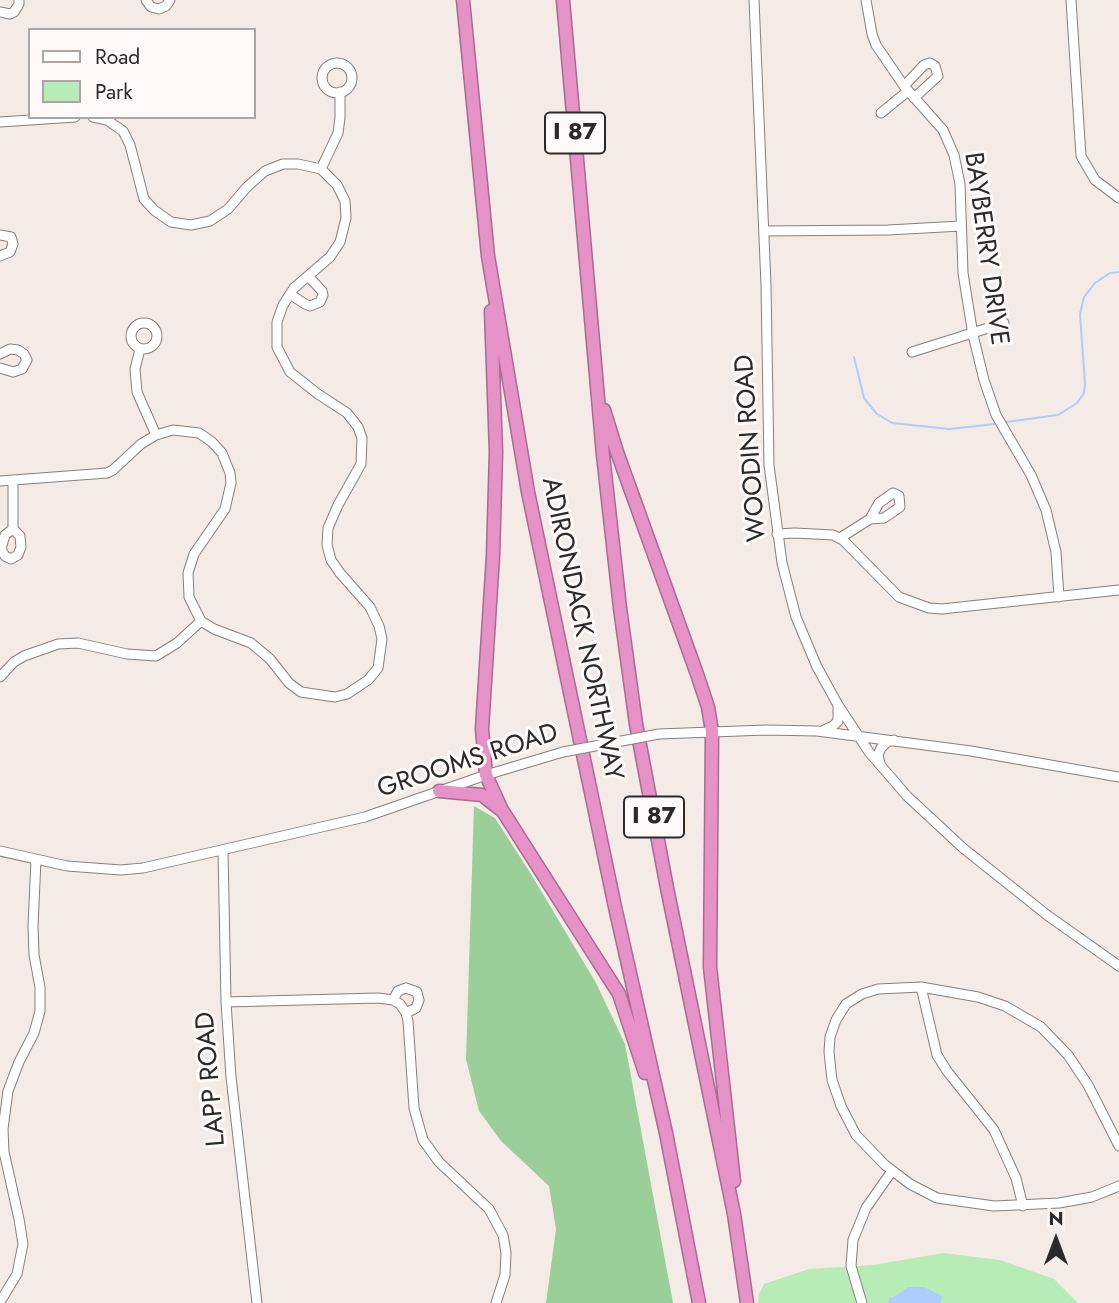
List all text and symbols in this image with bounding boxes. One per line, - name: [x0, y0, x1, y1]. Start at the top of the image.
- legend: [28, 28, 256, 119]
- text: Road: [95, 42, 140, 72]
- text: Park: [95, 77, 132, 107]
- road number: I 87: [545, 113, 605, 154]
- street label: BAYBERRY DRIVE: [956, 151, 1014, 347]
- street label: WOODIN ROAD: [730, 353, 774, 543]
- street label: ADIRONDACK NORTHWAY: [534, 475, 628, 783]
- street label: GROOMS ROAD: [374, 718, 562, 806]
- road number: I 87: [624, 796, 684, 838]
- street label: LAPP ROAD: [191, 1010, 233, 1148]
- north arrow: [1021, 1205, 1091, 1275]
- text: N: [1048, 1205, 1064, 1232]

